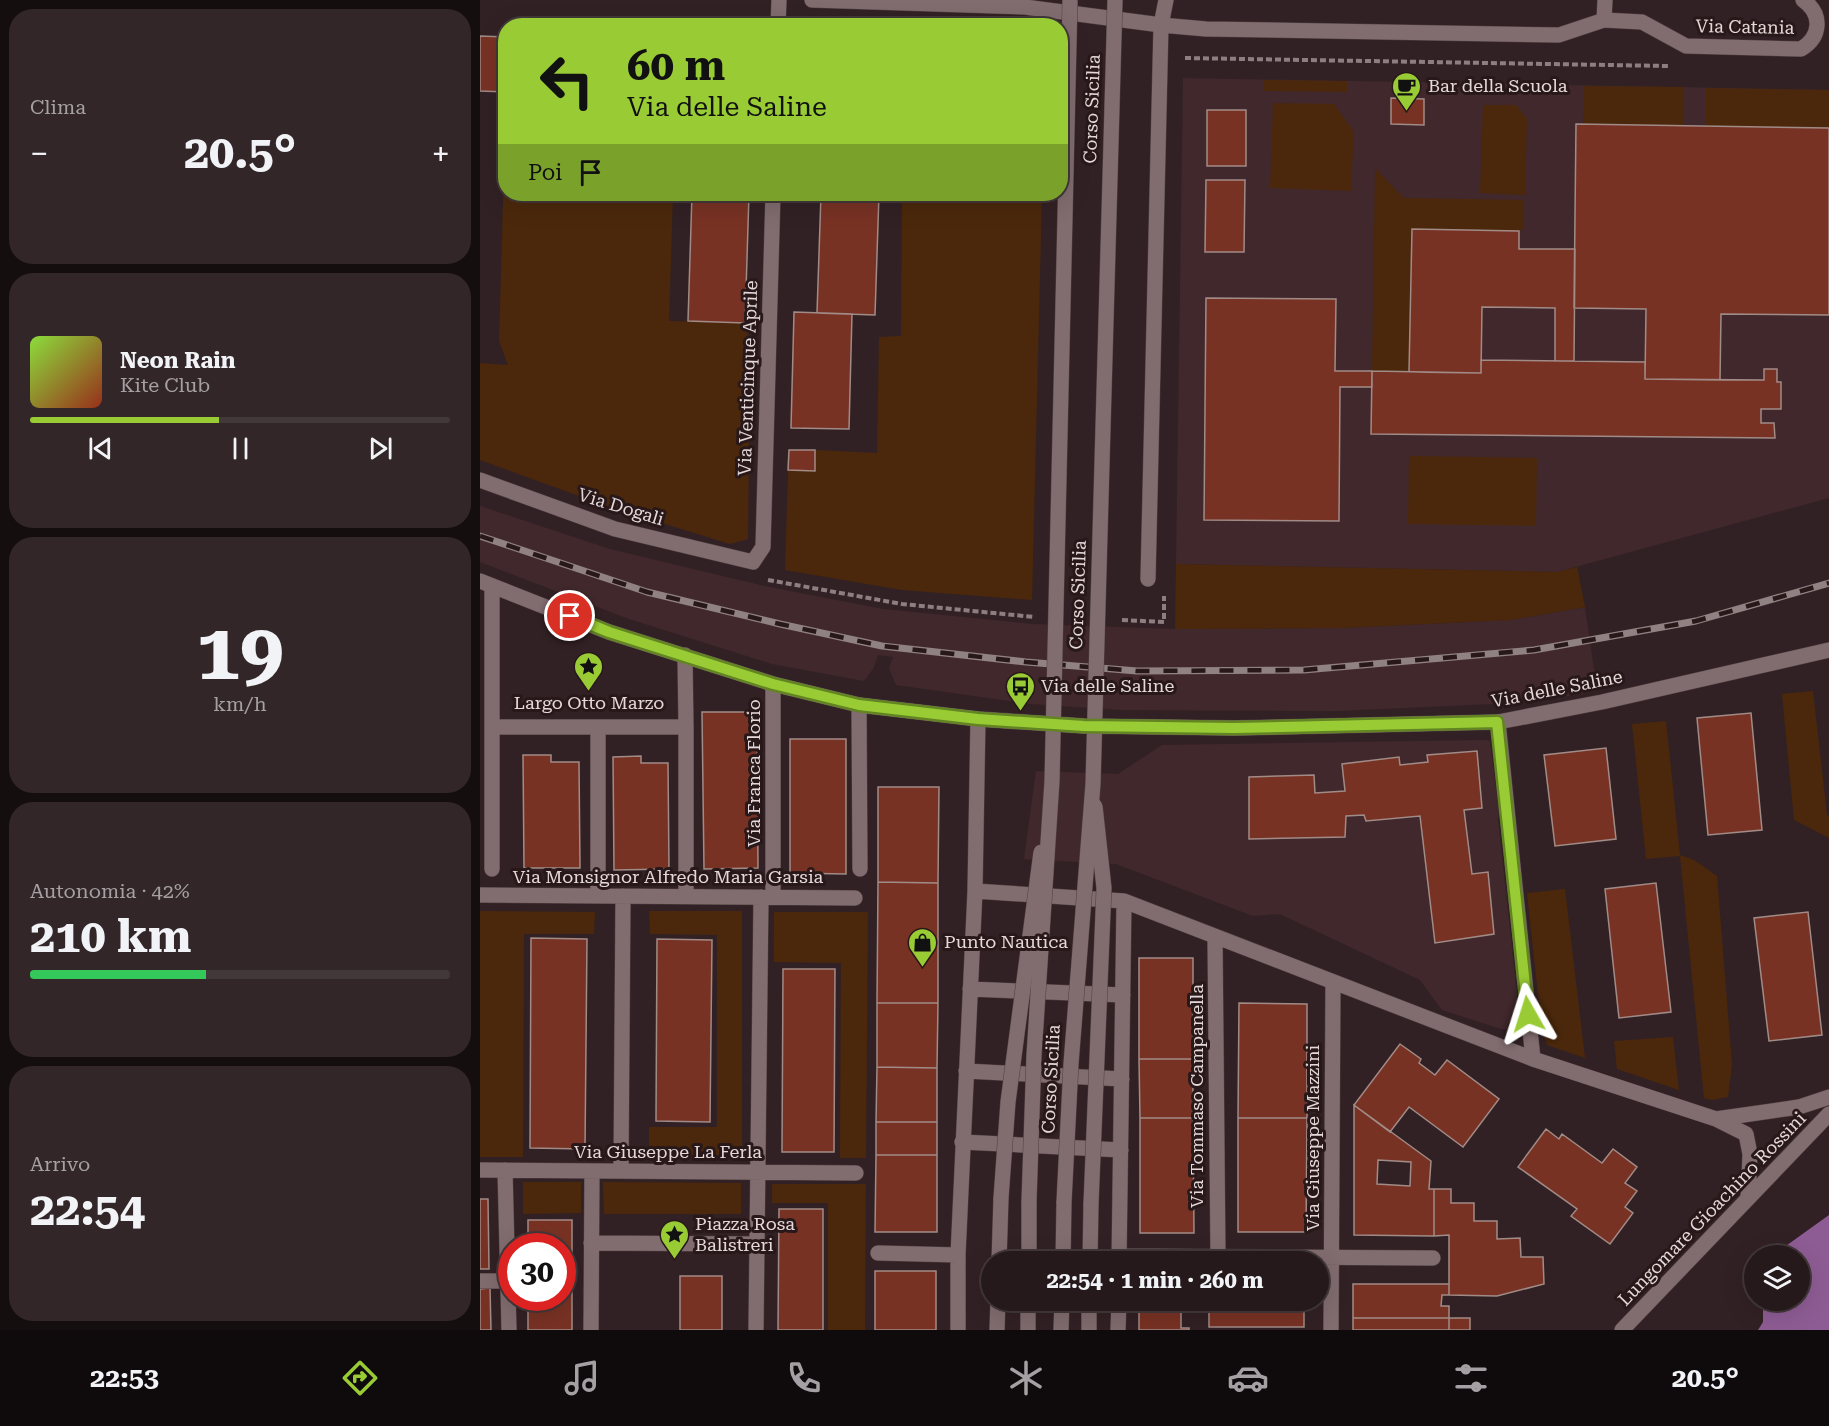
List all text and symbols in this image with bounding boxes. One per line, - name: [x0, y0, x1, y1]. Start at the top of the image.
- street label: Via Catania: [1696, 15, 1795, 38]
- text: 60 m: [627, 41, 725, 90]
- icon: left: [528, 42, 606, 120]
- street label: Corso Sicilia: [1079, 54, 1104, 164]
- cafe icon: Bar della Scuola: [1391, 70, 1423, 112]
- place label: Bar della Scuola: [1428, 75, 1568, 96]
- text: Via delle Saline: [627, 91, 827, 123]
- text: Clima: [30, 95, 86, 119]
- text: 20.5°: [184, 126, 296, 179]
- text: −: [30, 134, 48, 173]
- text: +: [432, 134, 450, 173]
- icon: arrive: [574, 156, 607, 189]
- text: Poi: [528, 160, 562, 185]
- street label: Via Venticinque Aprile: [734, 280, 761, 476]
- text: Neon Rain: [120, 348, 235, 373]
- text: Kite Club: [120, 373, 210, 397]
- icon: previous: [84, 432, 117, 465]
- icon: pause: [224, 432, 257, 465]
- icon: next: [364, 432, 397, 465]
- street label: Via Dogali: [576, 484, 667, 530]
- street label: Corso Sicilia: [1065, 540, 1090, 650]
- pin: [544, 590, 595, 641]
- icon: arrive: [553, 599, 586, 632]
- text: 19: [196, 607, 284, 698]
- place icon: Largo Otto Marzo: [573, 650, 605, 692]
- street label: Via delle Saline: [1489, 665, 1624, 712]
- bus stop icon: Via delle Saline: [1004, 670, 1036, 712]
- place label: Via delle Saline: [1041, 675, 1174, 696]
- text: km/h: [213, 692, 267, 716]
- place label: Largo Otto Marzo: [514, 692, 664, 713]
- street label: Via Franca Florio: [743, 699, 764, 847]
- street label: Via Monsignor Alfredo Maria Garsia: [513, 866, 824, 887]
- text: Autonomia · 42%: [30, 879, 190, 903]
- text: 210 km: [30, 910, 191, 963]
- shop icon: Punto Nautica: [907, 926, 939, 968]
- place label: Punto Nautica: [944, 931, 1068, 952]
- position arrow: [1496, 982, 1560, 1046]
- street label: Via Tommaso Campanella: [1186, 984, 1207, 1208]
- street label: Corso Sicilia: [1037, 1024, 1064, 1134]
- street label: Via Giuseppe Mazzini: [1302, 1044, 1323, 1231]
- street label: Lungomare Gioachino Rossini: [1614, 1107, 1810, 1310]
- street label: Via Giuseppe La Ferla: [574, 1141, 762, 1162]
- text: Arrivo: [30, 1152, 90, 1176]
- text: 22:54: [30, 1183, 145, 1236]
- place label: Piazza Rosa Balistreri: [695, 1213, 795, 1255]
- place icon: Piazza Rosa Balistreri: [658, 1218, 690, 1260]
- speed limit sign: 30: [498, 1233, 576, 1311]
- map controls: [1744, 1245, 1810, 1311]
- button: layers: [1744, 1245, 1810, 1311]
- text: 22:54 · 1 min · 260 m: [1046, 1268, 1264, 1293]
- icon: directions: [339, 1357, 381, 1399]
- icon: music: [561, 1357, 603, 1399]
- icon: phone: [783, 1357, 825, 1399]
- icon: climate: [1005, 1357, 1047, 1399]
- icon: car: [1227, 1357, 1269, 1399]
- icon: filters: [1450, 1357, 1492, 1399]
- text: 22:53: [90, 1362, 159, 1394]
- text: 20.5°: [1672, 1362, 1739, 1394]

